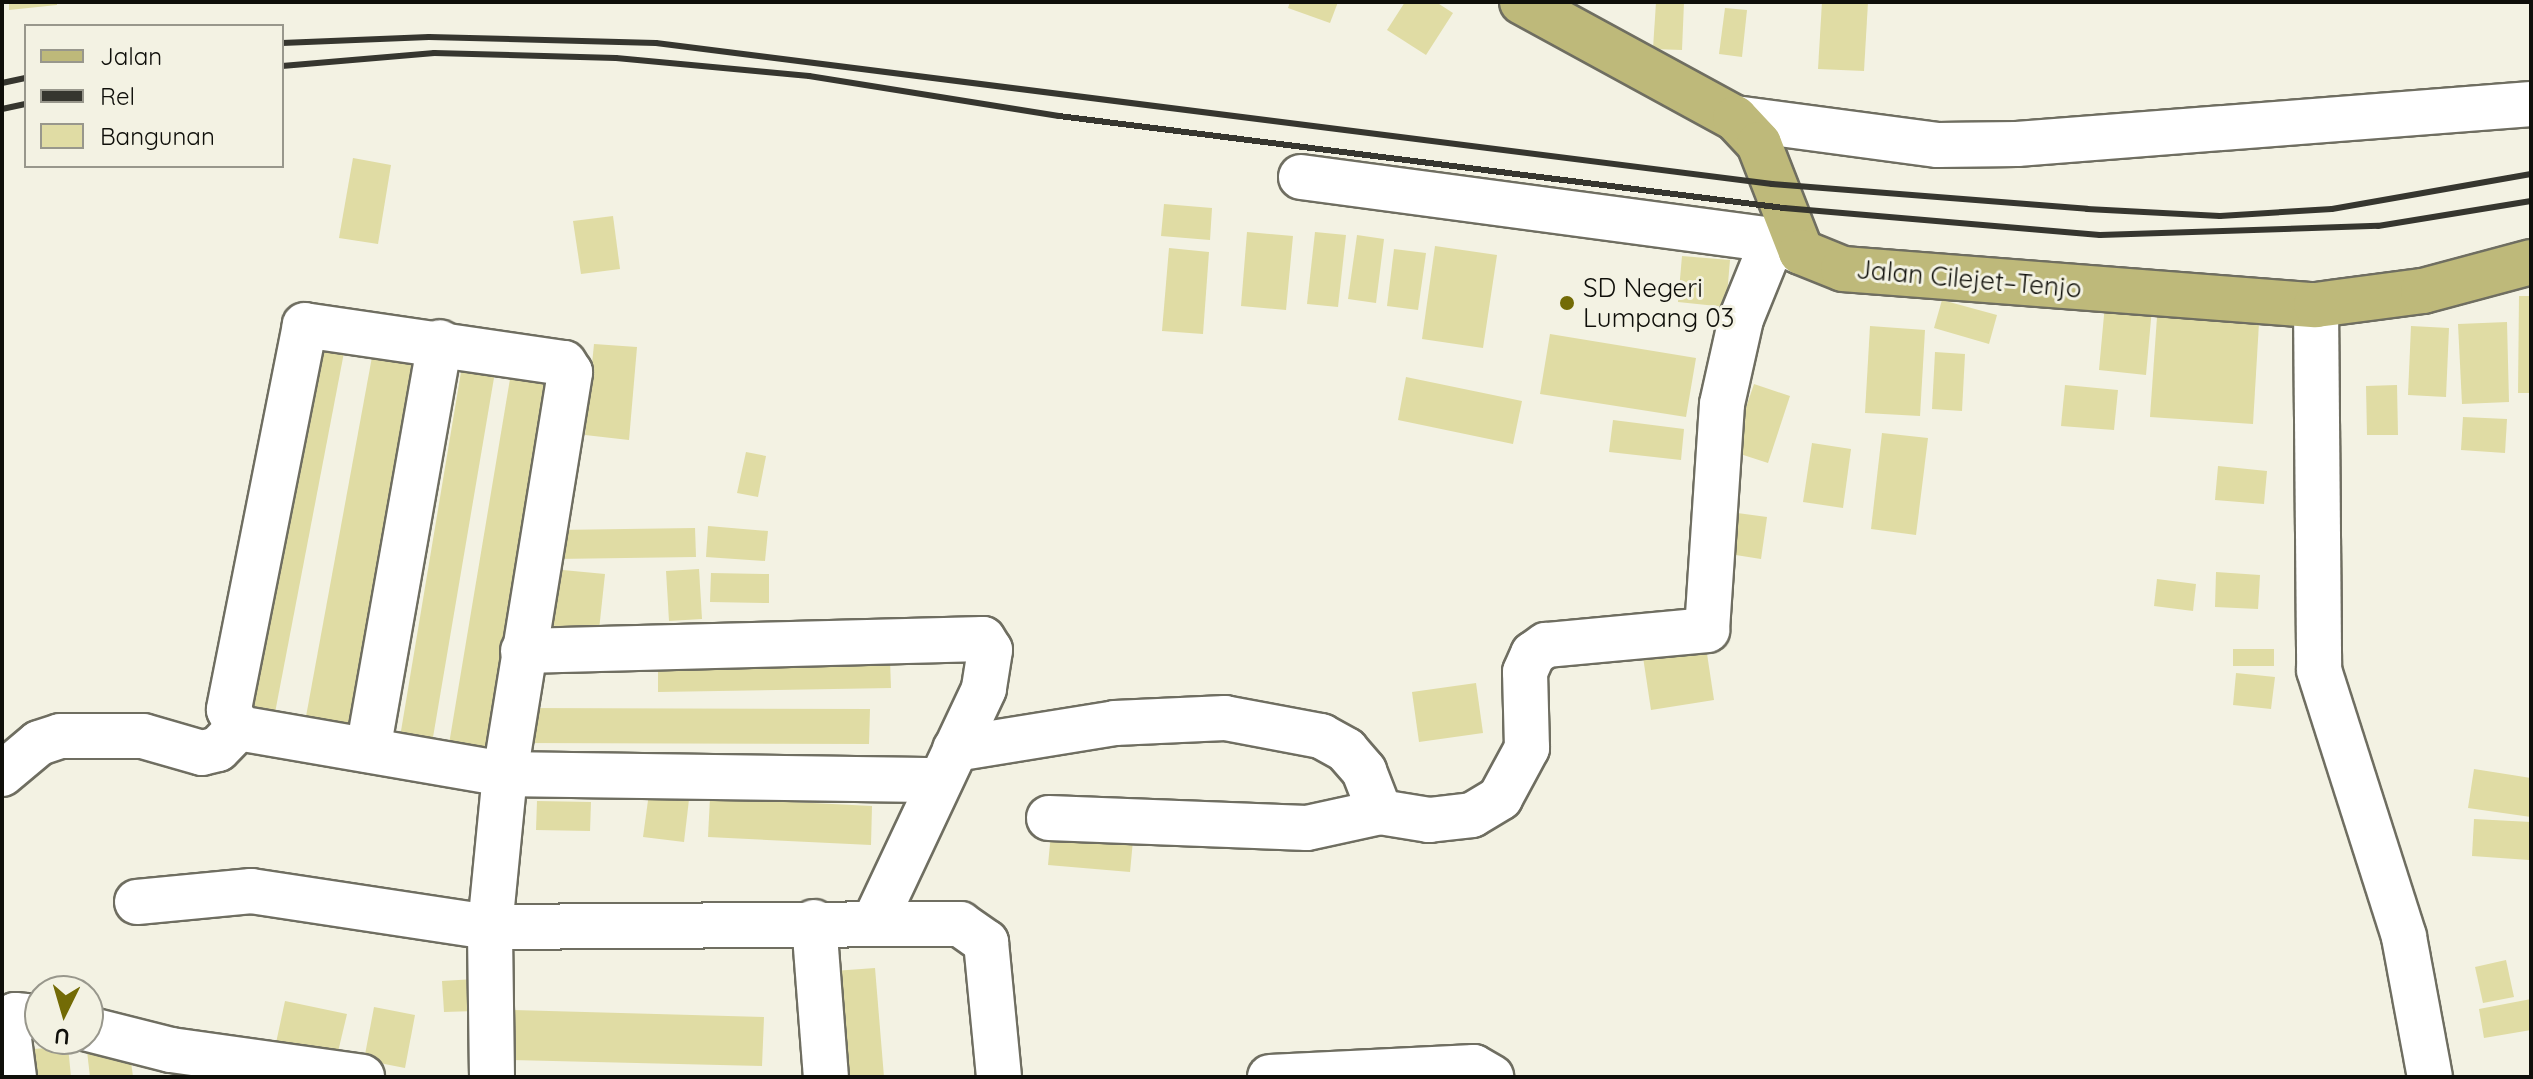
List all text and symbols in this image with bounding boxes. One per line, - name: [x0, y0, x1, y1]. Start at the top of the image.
- legend: [24, 24, 284, 168]
- text: Jalan: [100, 41, 162, 71]
- text: Rel: [100, 81, 135, 111]
- text: Bangunan: [100, 121, 215, 151]
- street label: Jalan Cilejet–Tenjo: [1855, 254, 2083, 304]
- place label: SD Negeri Lumpang 03: [1583, 272, 1734, 334]
- marker: SD Negeri Lumpang 03: [1558, 294, 1576, 312]
- north arrow: [24, 975, 104, 1055]
- text: U: [53, 1022, 71, 1052]

